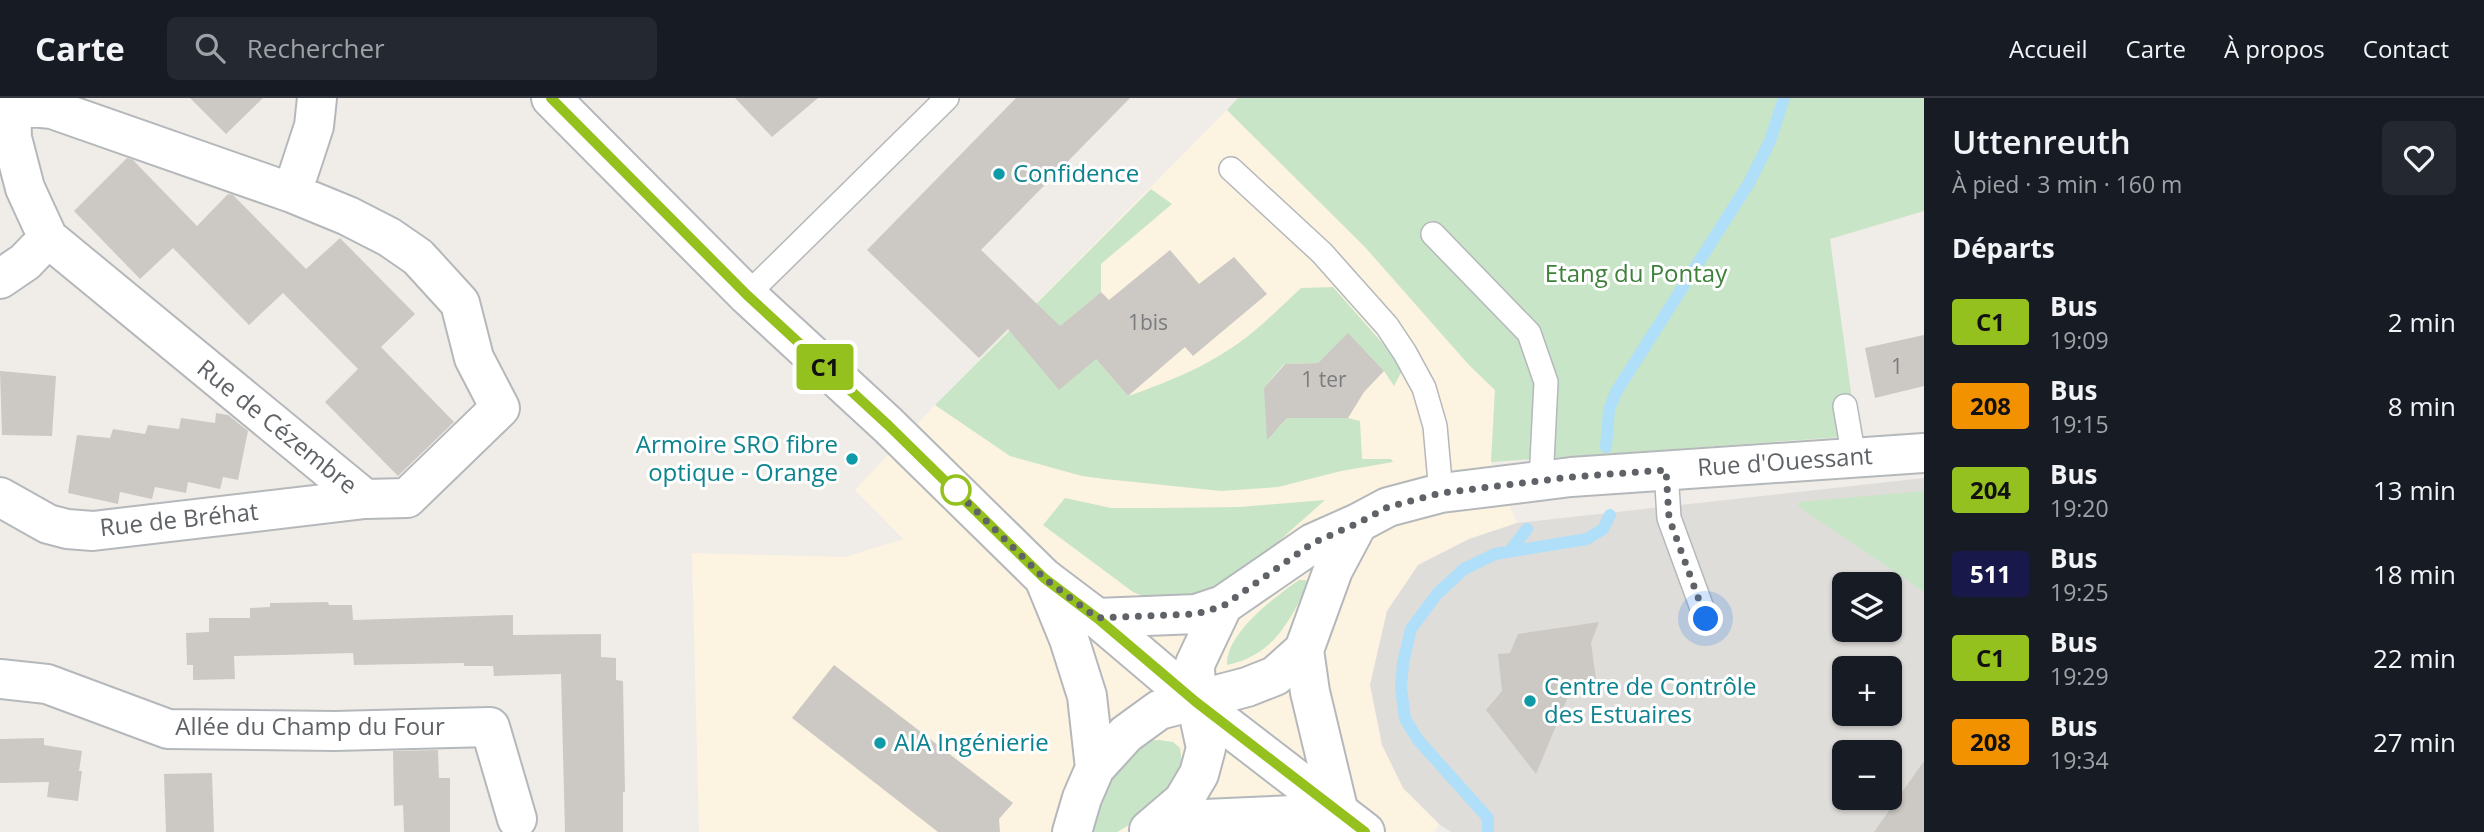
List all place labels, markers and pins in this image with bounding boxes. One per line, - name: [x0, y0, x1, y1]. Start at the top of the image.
- place label: Confidence: [1013, 156, 1139, 189]
- marker: Confidence: [991, 166, 1007, 182]
- place label: Armoire SRO fibre optique - Orange: [636, 427, 838, 488]
- marker: Armoire SRO fibre optique - Orange: [844, 451, 860, 467]
- unlabelled marker: [941, 475, 971, 505]
- place label: Centre de Contrôle des Estuaires: [1544, 669, 1756, 730]
- marker: Centre de Contrôle des Estuaires: [1522, 693, 1538, 709]
- place label: AIA Ingénierie: [894, 725, 1049, 758]
- marker: AIA Ingénierie: [872, 735, 888, 751]

